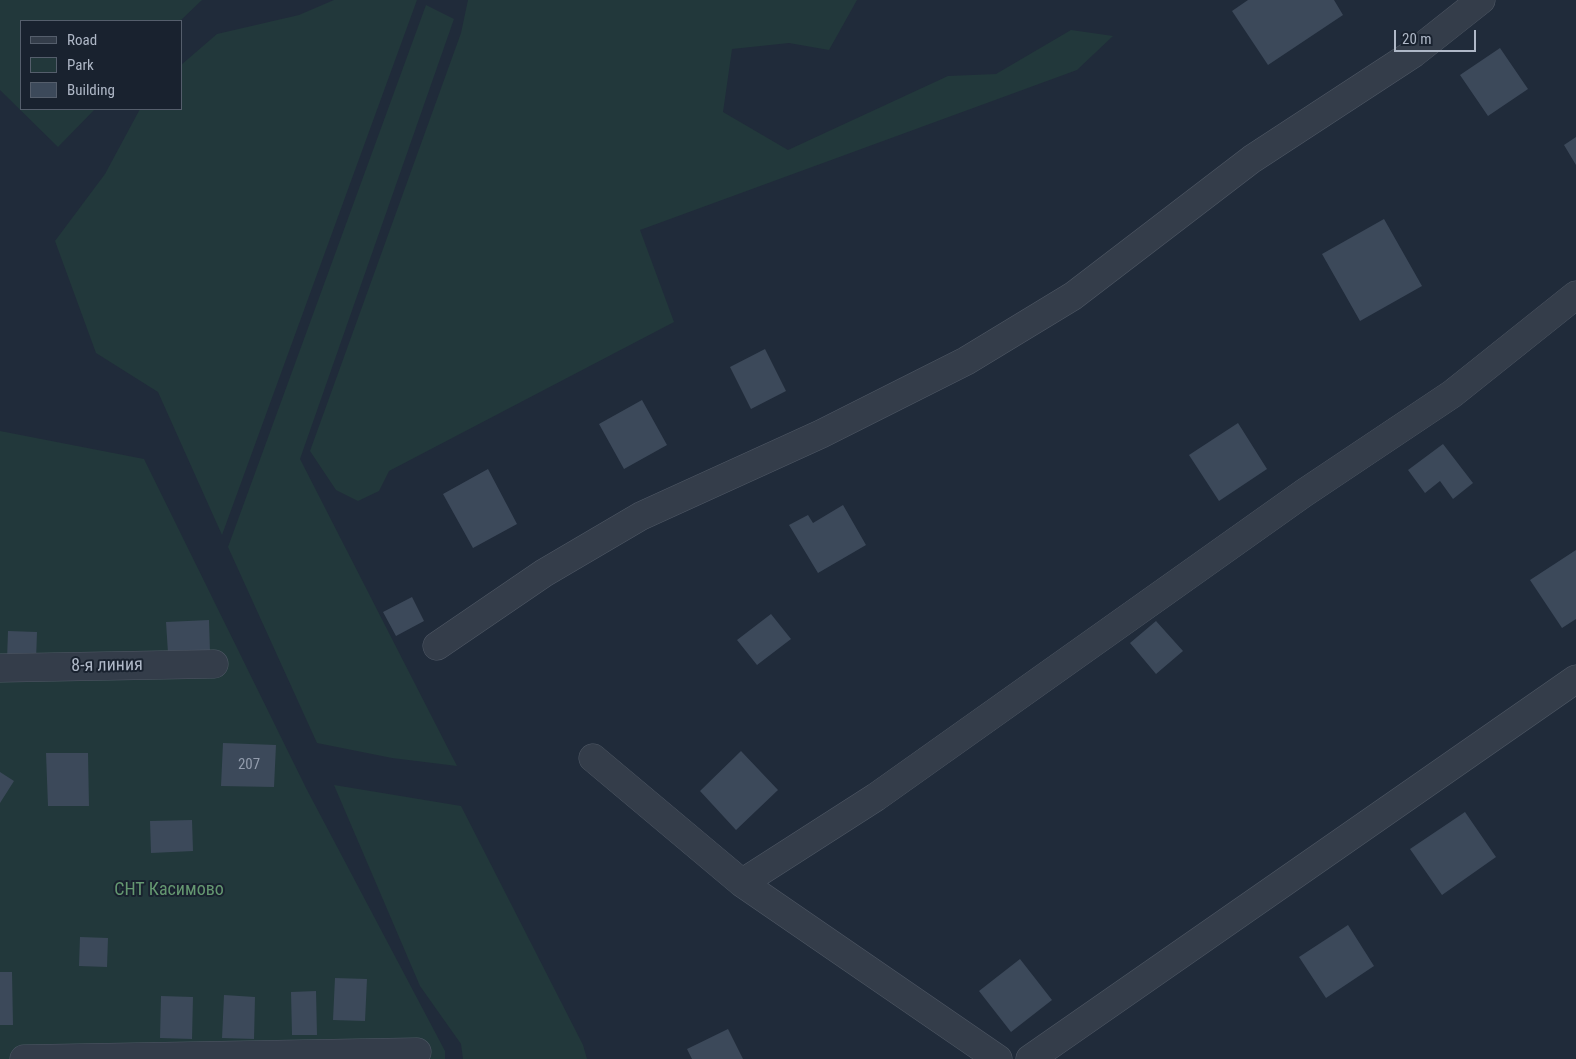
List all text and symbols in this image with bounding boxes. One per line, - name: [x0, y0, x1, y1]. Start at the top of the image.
- legend: [20, 20, 182, 110]
- scale bar: [1396, 20, 1478, 52]
- text: 20 m: [1402, 30, 1432, 48]
- text: Road: [67, 31, 97, 49]
- text: Park: [67, 56, 94, 74]
- text: Building: [67, 81, 115, 99]
- street label: 8-я линия: [71, 655, 143, 677]
- house number: 207: [238, 756, 260, 774]
- park label: СНТ Касимово: [114, 879, 224, 901]

